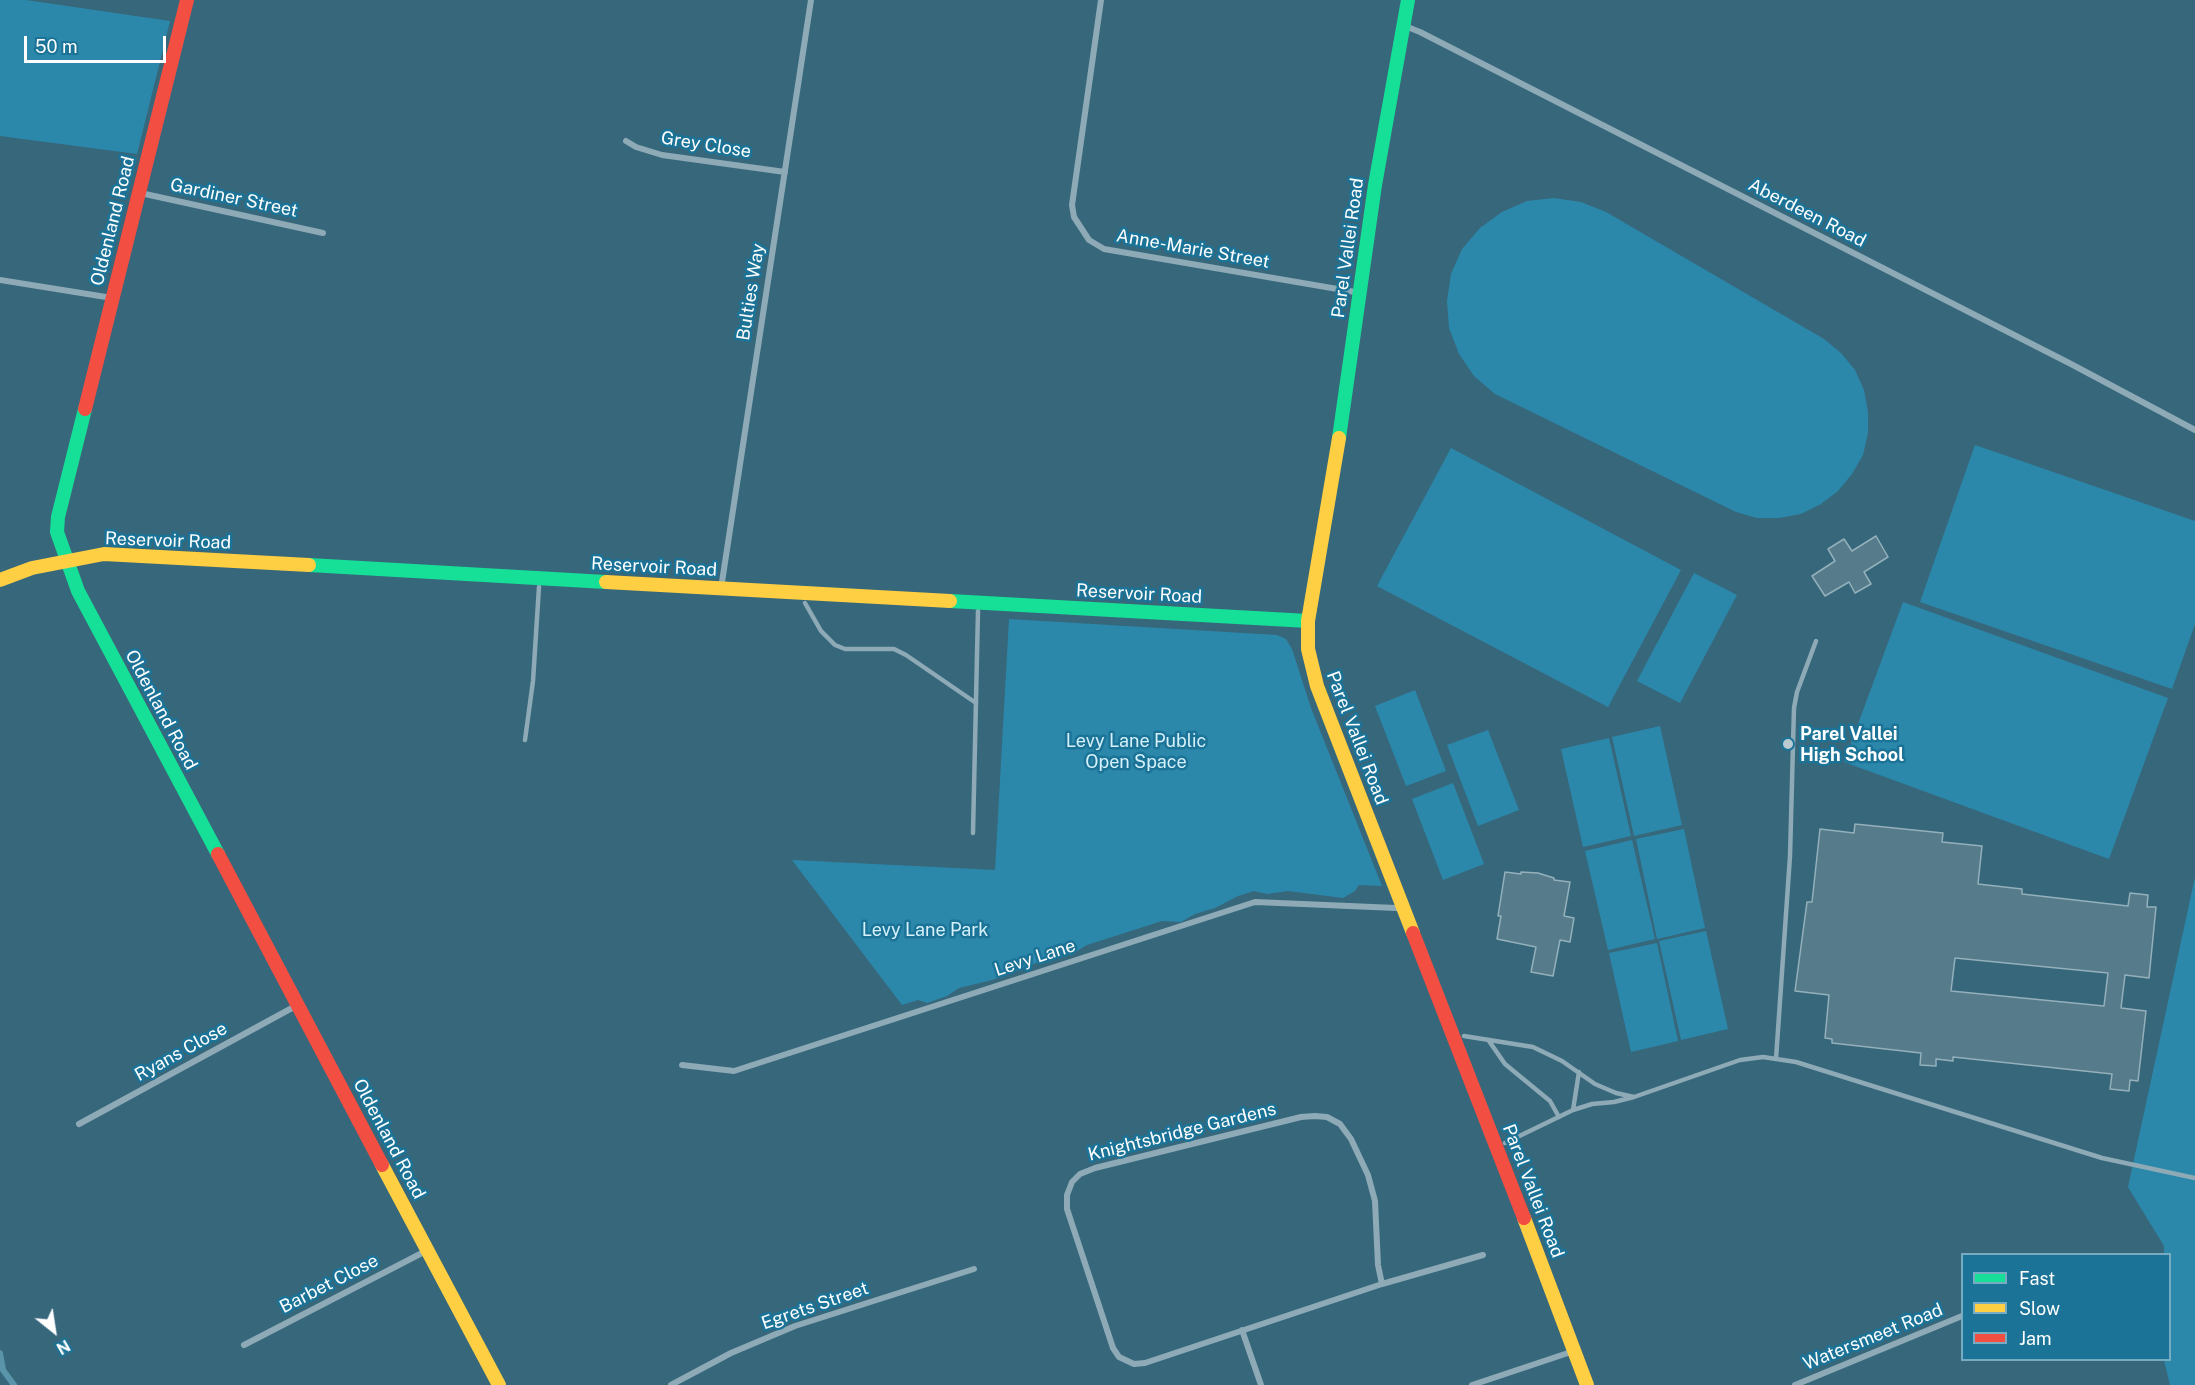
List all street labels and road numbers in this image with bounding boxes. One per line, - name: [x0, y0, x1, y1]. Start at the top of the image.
- street label: Grey Close: [659, 127, 753, 163]
- street label: Oldenland Road: [86, 154, 140, 288]
- street label: Gardiner Street: [168, 174, 300, 222]
- street label: Aberdeen Road: [1745, 174, 1869, 252]
- street label: Parel Vallei Road: [1327, 177, 1369, 319]
- street label: Anne-Marie Street: [1115, 225, 1271, 273]
- street label: Bulties Way: [733, 242, 769, 342]
- street label: Reservoir Road: [105, 528, 231, 554]
- street label: Reservoir Road: [590, 553, 718, 581]
- street label: Reservoir Road: [1075, 580, 1203, 608]
- street label: Oldenland Road: [120, 646, 202, 774]
- street label: Parel Vallei Road: [1322, 668, 1392, 808]
- street label: Levy Lane: [992, 935, 1078, 981]
- street label: Ryans Close: [131, 1018, 231, 1086]
- street label: Oldenland Road: [348, 1075, 430, 1203]
- street label: Knightsbridge Gardens: [1086, 1098, 1278, 1166]
- street label: Parel Vallei Road: [1498, 1121, 1568, 1261]
- street label: Barbet Close: [276, 1250, 382, 1318]
- street label: Egrets Street: [759, 1278, 871, 1334]
- street label: Watersmeet Road: [1800, 1299, 1946, 1375]

